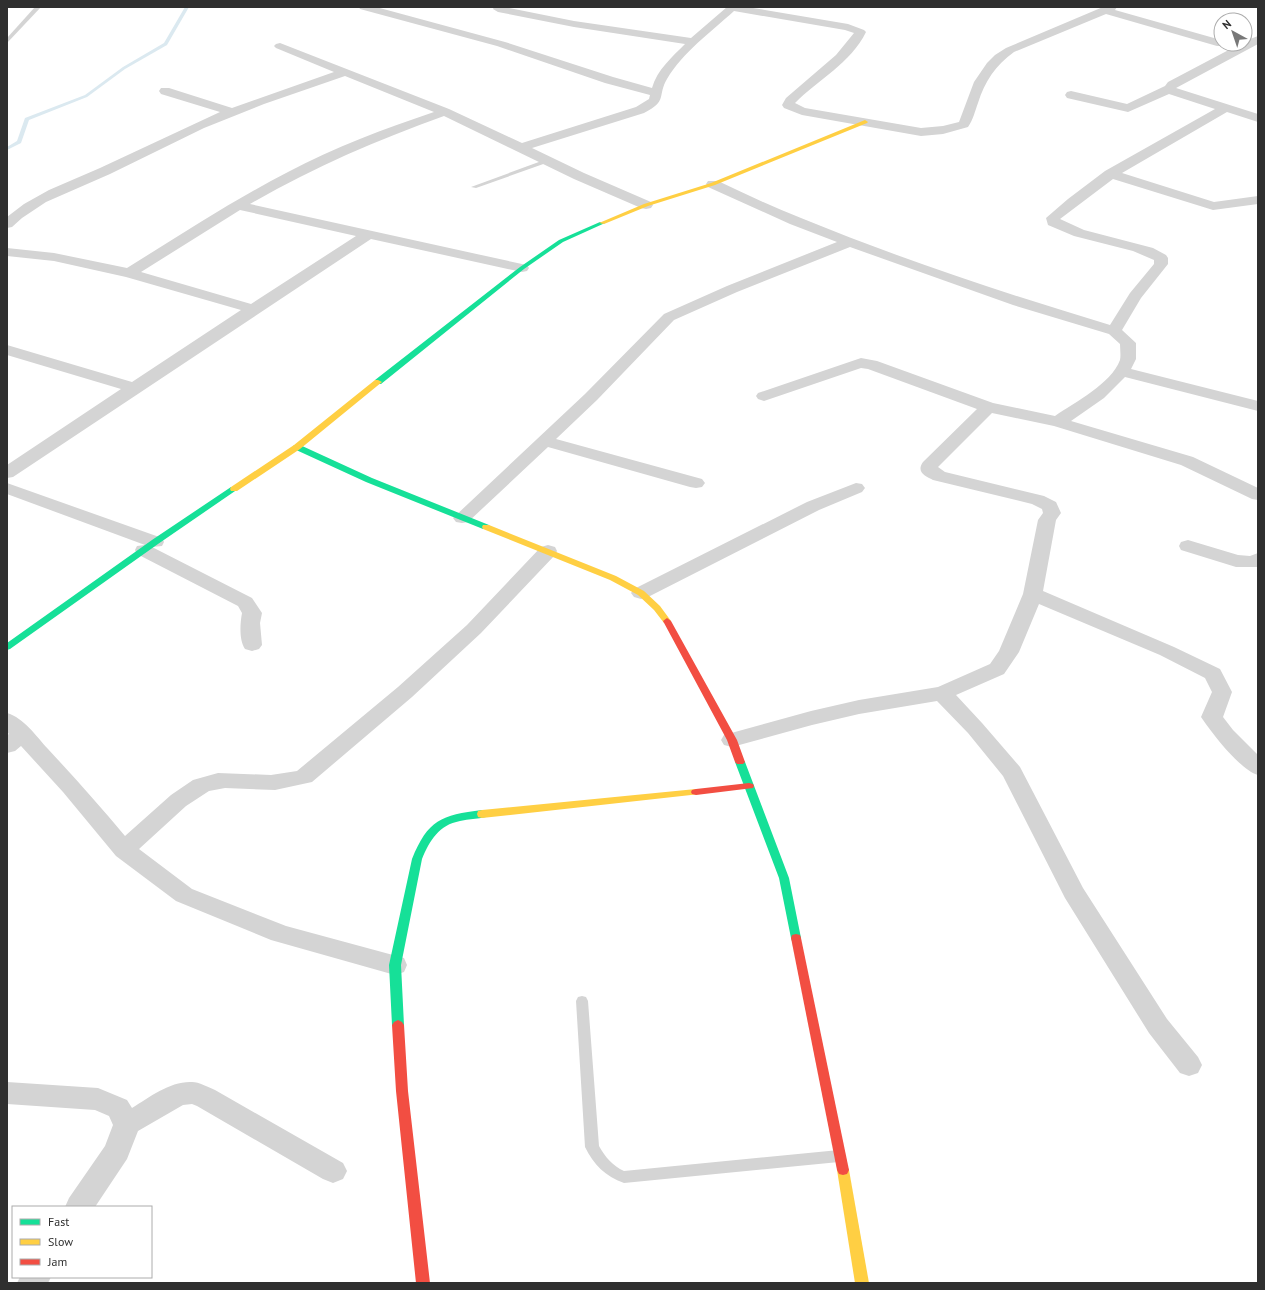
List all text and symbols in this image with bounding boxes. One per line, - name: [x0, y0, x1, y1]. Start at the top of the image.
- north arrow: [1213, 12, 1253, 52]
- text: N: [1219, 17, 1234, 32]
- legend: [12, 1206, 152, 1278]
- text: Fast: [48, 1214, 69, 1229]
- text: Slow: [48, 1234, 73, 1249]
- text: Jam: [47, 1254, 67, 1269]

